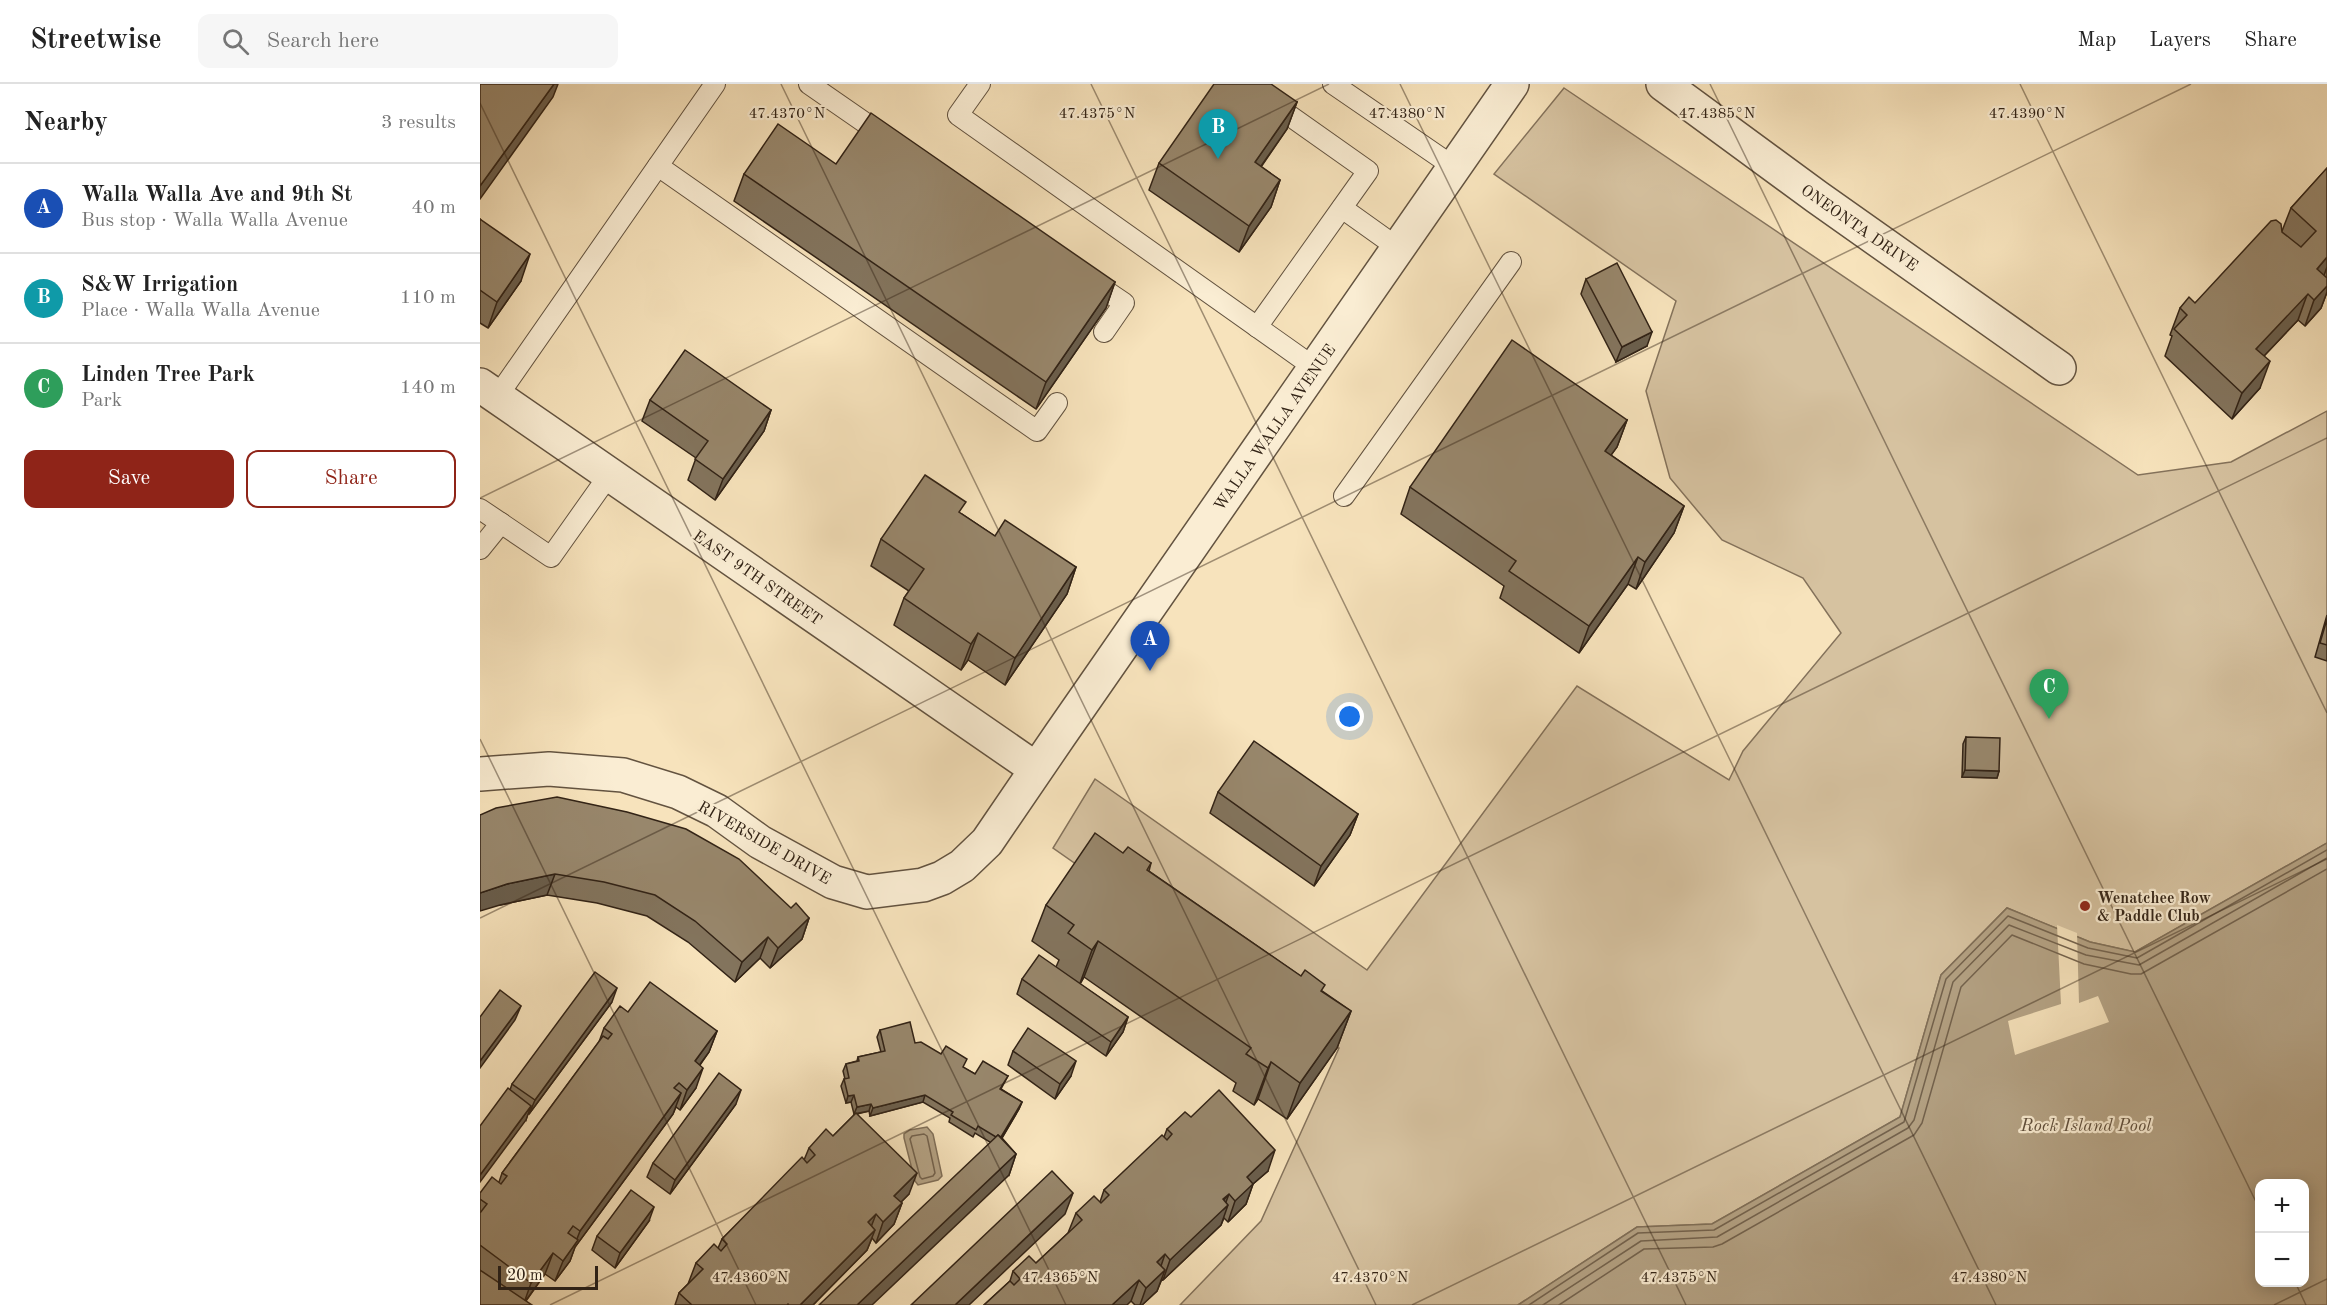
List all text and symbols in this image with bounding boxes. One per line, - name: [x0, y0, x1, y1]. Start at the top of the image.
- search box: [198, 14, 618, 68]
- icon: search: [219, 25, 252, 58]
- text: Streetwise: [30, 27, 162, 55]
- text: Search here: [267, 30, 379, 52]
- text: Map: [2077, 30, 2116, 51]
- text: Layers: [2149, 30, 2211, 51]
- text: Share: [2244, 30, 2297, 51]
- text: 47.4370°N: [749, 107, 826, 122]
- text: 47.4375°N: [1059, 107, 1136, 122]
- text: 47.4380°N: [1369, 107, 1446, 122]
- text: 47.4385°N: [1679, 107, 1756, 122]
- text: 47.4390°N: [1989, 107, 2066, 122]
- text: Nearby: [24, 110, 108, 136]
- pin: B: [1198, 110, 1238, 159]
- text: 3 results: [381, 113, 456, 133]
- street label: ONEONTA DRIVE: [1798, 182, 1920, 275]
- text: Walla Walla Ave and 9th St: [81, 184, 352, 206]
- text: A: [36, 198, 51, 218]
- text: 40 m: [411, 198, 456, 218]
- text: Bus stop · Walla Walla Avenue: [81, 211, 348, 231]
- text: S&W Irrigation: [81, 274, 238, 296]
- text: B: [36, 288, 51, 308]
- text: 110 m: [400, 288, 456, 308]
- text: Place · Walla Walla Avenue: [81, 301, 320, 321]
- street label: WALLA WALLA AVENUE: [1212, 342, 1339, 514]
- text: Linden Tree Park: [81, 364, 255, 386]
- text: C: [37, 378, 50, 398]
- text: 140 m: [400, 378, 456, 398]
- text: Park: [81, 391, 122, 411]
- button: Save: [24, 450, 234, 508]
- button: Share: [246, 450, 456, 508]
- street label: EAST 9TH STREET: [690, 528, 824, 629]
- pin: A: [1130, 622, 1170, 671]
- pin: C: [2030, 670, 2068, 719]
- your location: [1335, 702, 1364, 731]
- street label: RIVERSIDE DRIVE: [695, 799, 833, 888]
- place label: Wenatchee Row & Paddle Club: [2097, 891, 2212, 925]
- marker: Wenatchee Row & Paddle Club: [2078, 899, 2092, 913]
- water label: Rock Island Pool: [2020, 1117, 2152, 1135]
- map controls: [2255, 1179, 2309, 1287]
- button: +: [2255, 1179, 2309, 1233]
- button: −: [2255, 1233, 2309, 1287]
- scale bar: [498, 1263, 598, 1290]
- text: 20 m: [507, 1268, 543, 1284]
- text: 47.4360°N: [712, 1271, 789, 1286]
- text: 47.4365°N: [1022, 1271, 1099, 1286]
- text: 47.4370°N: [1332, 1271, 1409, 1286]
- text: 47.4375°N: [1641, 1271, 1718, 1286]
- text: 47.4380°N: [1951, 1271, 2028, 1286]

